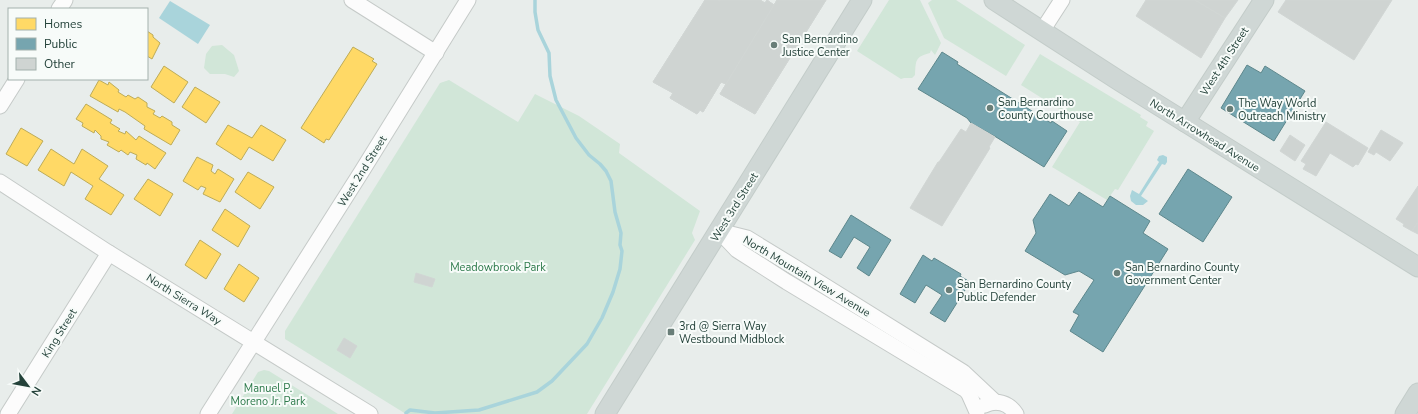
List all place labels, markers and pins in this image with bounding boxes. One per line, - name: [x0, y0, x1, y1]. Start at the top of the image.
- place label: San Bernardino Justice Center: [781, 32, 858, 60]
- marker: San Bernardino Justice Center: [769, 40, 779, 50]
- place label: San Bernardino County Courthouse: [998, 95, 1093, 123]
- place label: The Way World Outreach Ministry: [1238, 96, 1326, 124]
- marker: San Bernardino County Courthouse: [985, 103, 995, 113]
- marker: The Way World Outreach Ministry: [1225, 104, 1235, 114]
- place label: San Bernardino County Government Center: [1125, 260, 1239, 288]
- marker: San Bernardino County Government Center: [1112, 268, 1122, 278]
- place label: San Bernardino County Public Defender: [957, 277, 1071, 305]
- marker: San Bernardino County Public Defender: [944, 285, 954, 295]
- place label: 3rd @ Sierra Way Westbound Midblock: [679, 319, 785, 347]
- marker: 3rd @ Sierra Way Westbound Midblock: [666, 327, 676, 337]

